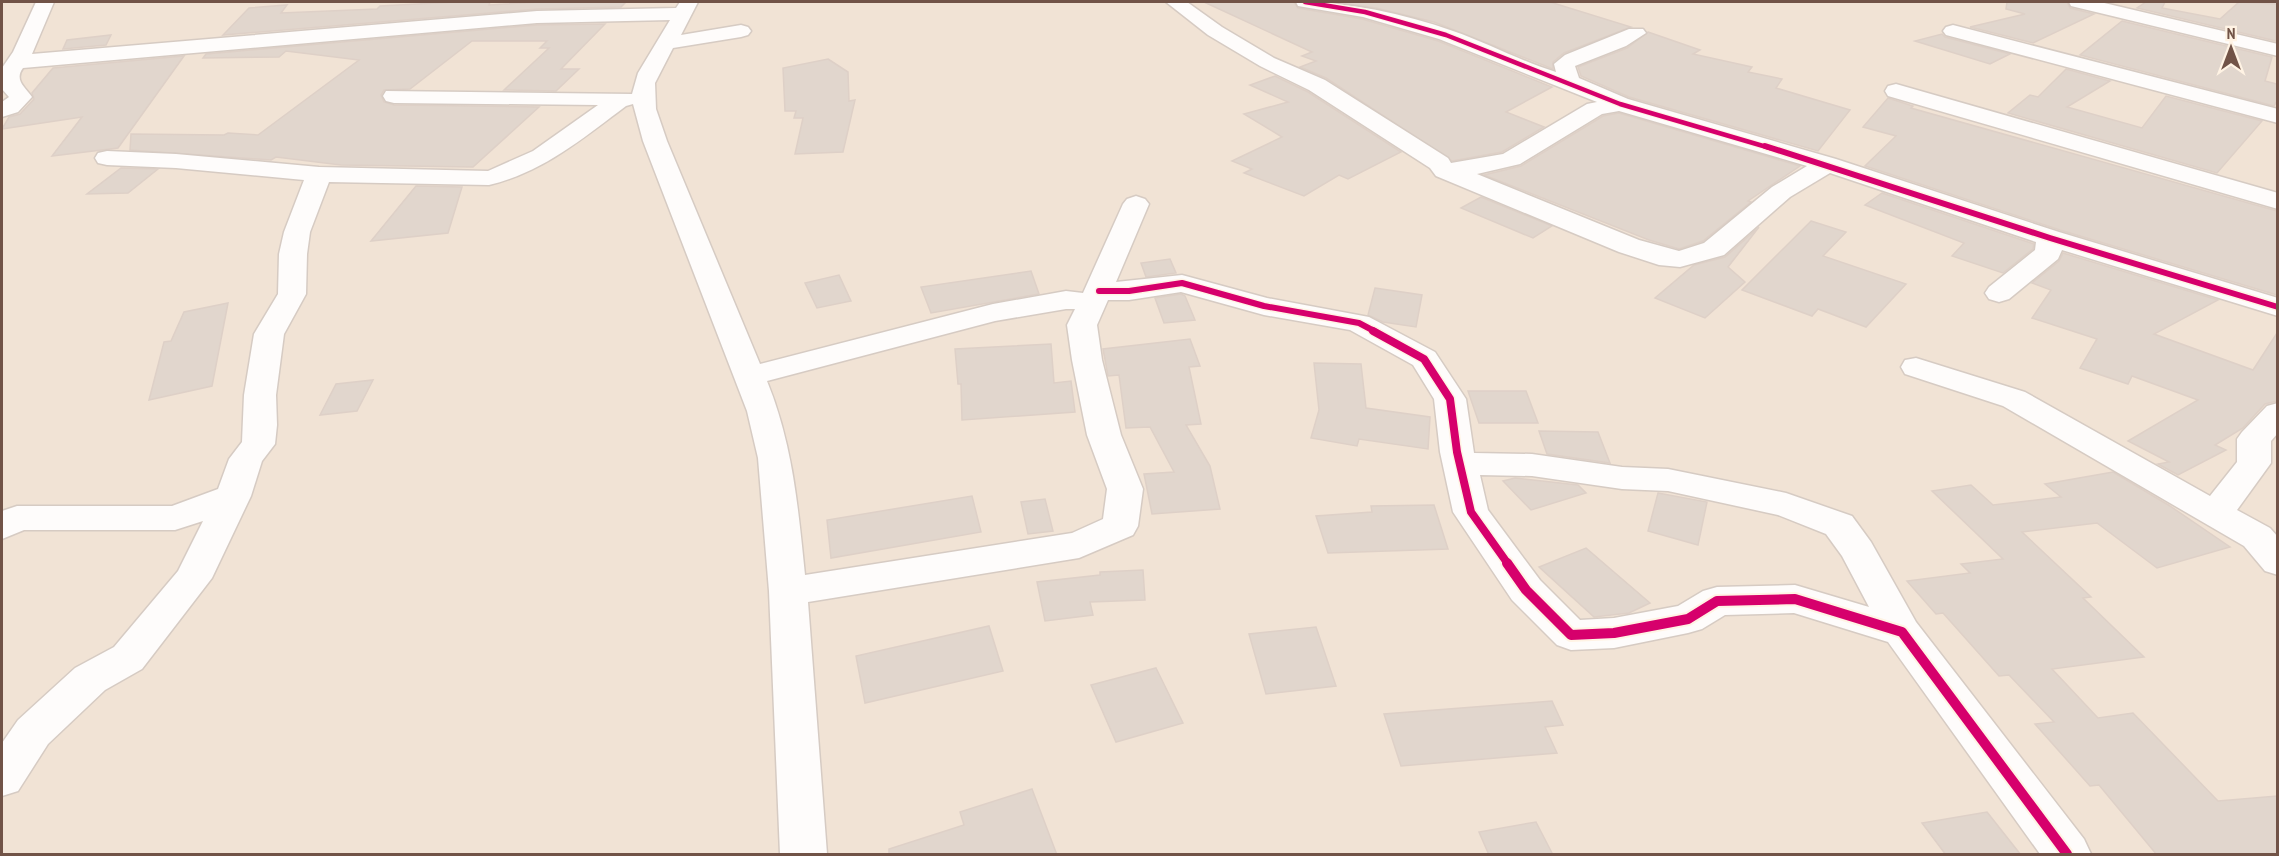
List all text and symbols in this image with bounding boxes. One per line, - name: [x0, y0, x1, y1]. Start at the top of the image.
- north arrow: [2201, 18, 2261, 78]
- text: N: [2227, 23, 2235, 43]

